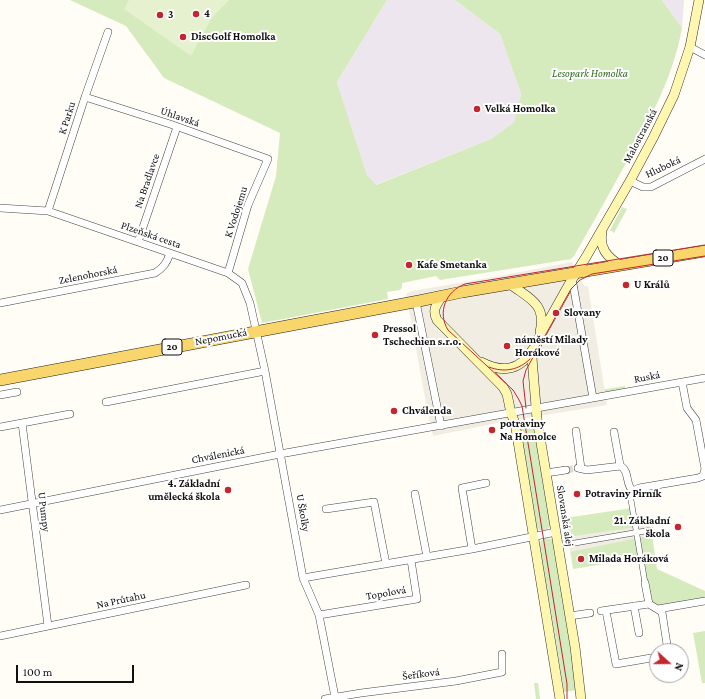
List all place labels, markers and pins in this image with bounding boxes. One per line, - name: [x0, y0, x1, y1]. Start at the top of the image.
- place label: 4: [204, 7, 210, 21]
- place label: 3: [168, 8, 173, 22]
- marker: 4: [191, 9, 201, 19]
- marker: 3: [155, 10, 165, 20]
- place label: DiscGolf Homolka: [191, 30, 276, 44]
- marker: DiscGolf Homolka: [178, 32, 188, 42]
- place label: Velká Homolka: [485, 102, 556, 116]
- marker: Velká Homolka: [472, 104, 482, 114]
- place label: Kafe Smetanka: [417, 258, 487, 272]
- marker: Kafe Smetanka: [404, 260, 414, 270]
- place label: U Králů: [634, 278, 670, 292]
- marker: U Králů: [621, 280, 631, 290]
- place label: Slovany: [564, 306, 601, 320]
- marker: Slovany: [551, 308, 561, 318]
- place label: Pressol Tschechien s.r.o.: [383, 322, 461, 348]
- marker: Pressol Tschechien s.r.o.: [370, 330, 380, 340]
- place label: náměstí Milady Horákové: [515, 333, 588, 359]
- marker: náměstí Milady Horákové: [502, 341, 512, 351]
- place label: Chválenda: [402, 404, 452, 418]
- marker: Chválenda: [389, 406, 399, 416]
- place label: potraviny Na Homolce: [500, 417, 556, 443]
- marker: potraviny Na Homolce: [487, 425, 497, 435]
- place label: 4. Základní umělecká škola: [148, 477, 220, 503]
- marker: 4. Základní umělecká škola: [223, 485, 233, 495]
- place label: Potraviny Pirník: [585, 487, 662, 501]
- marker: Potraviny Pirník: [572, 489, 582, 499]
- place label: 21. Základní škola: [614, 514, 670, 540]
- marker: 21. Základní škola: [673, 522, 683, 532]
- place label: Milada Horáková: [589, 552, 669, 566]
- marker: Milada Horáková: [576, 554, 586, 564]

